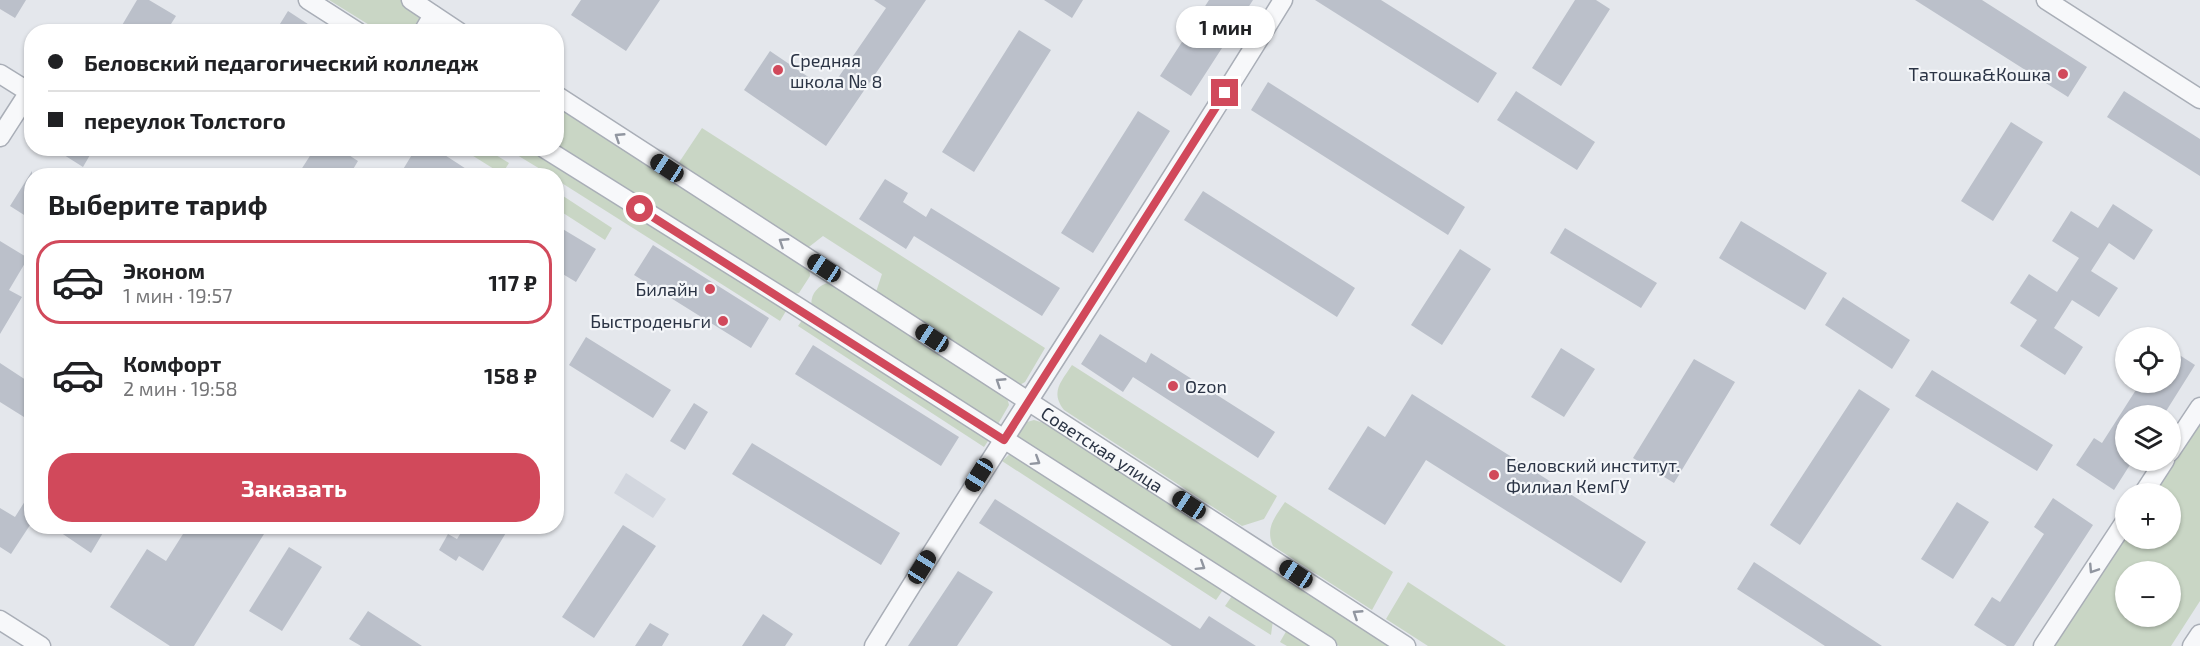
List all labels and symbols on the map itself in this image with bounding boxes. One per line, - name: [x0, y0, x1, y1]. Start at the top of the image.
- callout: 1 мин: [1176, 6, 1274, 48]
- place label: Средняя школа № 8: [790, 49, 882, 92]
- marker: Средняя школа № 8: [771, 63, 785, 77]
- place label: Татошка&Кошка: [1909, 63, 2051, 85]
- marker: Татошка&Кошка: [2056, 67, 2070, 81]
- route end: [1211, 79, 1238, 106]
- one-way arrow: [615, 133, 626, 144]
- car: [647, 151, 687, 185]
- route start: [626, 195, 653, 222]
- one-way arrow: [779, 238, 789, 250]
- car: [804, 251, 844, 285]
- place label: Билайн: [636, 278, 698, 300]
- marker: Билайн: [703, 282, 717, 296]
- place label: Быстроденьги: [590, 310, 711, 332]
- marker: Быстроденьги: [716, 314, 730, 328]
- car: [912, 321, 952, 355]
- place label: Ozon: [1185, 375, 1227, 397]
- one-way arrow: [996, 378, 1007, 389]
- marker: Ozon: [1166, 379, 1180, 393]
- street label: Советская улица: [1037, 402, 1167, 497]
- one-way arrow: [1030, 454, 1040, 466]
- place label: Беловский институт. Филиал КемГУ: [1506, 454, 1680, 497]
- car: [962, 455, 996, 495]
- marker: Беловский институт. Филиал КемГУ: [1487, 468, 1501, 482]
- car: [1169, 488, 1209, 522]
- car: [905, 547, 939, 587]
- car: [1276, 557, 1316, 591]
- one-way arrow: [1195, 558, 1205, 570]
- one-way arrow: [2089, 562, 2100, 573]
- one-way arrow: [1353, 610, 1364, 621]

